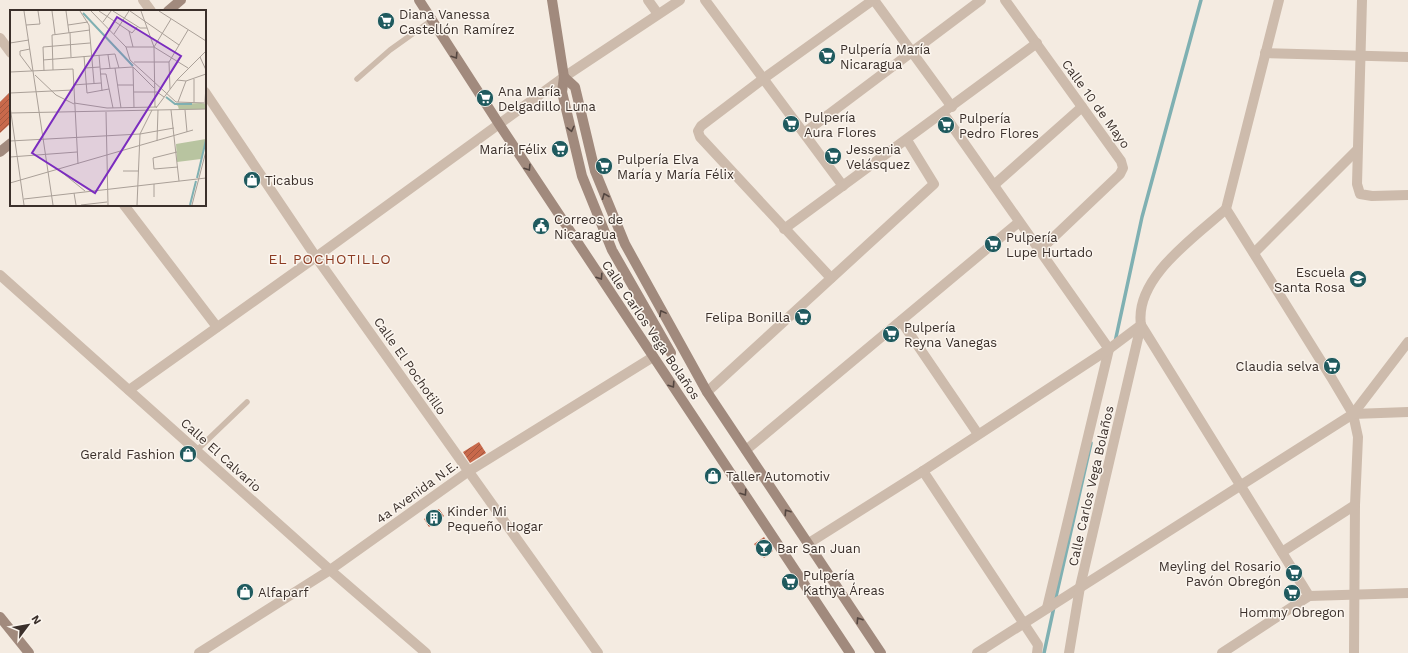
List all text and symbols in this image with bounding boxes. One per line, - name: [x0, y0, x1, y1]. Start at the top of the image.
- place label: Diana Vanessa Castellón Ramírez: [399, 7, 515, 37]
- inset map: [10, 10, 206, 206]
- supermarket icon: Diana Vanessa Castellón Ramírez: [376, 11, 396, 31]
- place label: Pulpería María Nicaragua: [840, 42, 931, 72]
- supermarket icon: Pulpería María Nicaragua: [817, 46, 837, 66]
- one-way arrow: [451, 52, 458, 59]
- street label: Calle 10 de Mayo: [1059, 57, 1133, 151]
- place label: Ana María Delgadillo Luna: [498, 84, 597, 114]
- supermarket icon: Ana María Delgadillo Luna: [475, 88, 495, 108]
- place label: Pulpería Aura Flores: [804, 110, 876, 140]
- place label: Pulpería Pedro Flores: [959, 111, 1039, 141]
- supermarket icon: Pulpería Aura Flores: [781, 114, 801, 134]
- supermarket icon: Pulpería Pedro Flores: [936, 115, 956, 135]
- one-way arrow: [566, 126, 574, 132]
- supermarket icon: María Félix: [550, 139, 570, 159]
- place label: María Félix: [479, 142, 547, 157]
- place label: Jessenia Velásquez: [846, 142, 910, 172]
- supermarket icon: Jessenia Velásquez: [823, 146, 843, 166]
- place label: Pulpería Elva María y María Félix: [617, 152, 734, 182]
- supermarket icon: Pulpería Elva María y María Félix: [594, 156, 614, 176]
- one-way arrow: [523, 164, 531, 171]
- shop icon: Ticabus: [242, 170, 262, 190]
- place label: Ticabus: [265, 173, 314, 188]
- one-way arrow: [602, 193, 610, 200]
- place label: Correos de Nicaragua: [554, 212, 623, 242]
- public building icon: Correos de Nicaragua: [531, 216, 551, 236]
- place label: Pulpería Lupe Hurtado: [1006, 230, 1093, 260]
- supermarket icon: Pulpería Lupe Hurtado: [983, 234, 1003, 254]
- district label: EL POCHOTILLO: [268, 251, 392, 267]
- street label: Calle Carlos Vega Bolaños: [599, 258, 703, 402]
- place label: Escuela Santa Rosa: [1274, 265, 1346, 295]
- school or university icon: Escuela Santa Rosa: [1348, 269, 1368, 289]
- one-way arrow: [595, 273, 602, 280]
- supermarket icon: Felipa Bonilla: [793, 307, 813, 327]
- one-way arrow: [660, 310, 667, 317]
- place label: Felipa Bonilla: [705, 310, 791, 325]
- street label: Calle El Pochotillo: [371, 314, 449, 418]
- place label: Pulpería Reyna Vanegas: [904, 320, 997, 350]
- supermarket icon: Pulpería Reyna Vanegas: [881, 324, 901, 344]
- supermarket icon: Claudia selva: [1322, 356, 1342, 376]
- place label: Claudia selva: [1236, 359, 1320, 374]
- one-way arrow: [667, 381, 674, 388]
- street label: Calle Carlos Vega Bolaños: [1065, 404, 1117, 568]
- street label: Calle El Calvario: [178, 415, 264, 495]
- shop icon: Gerald Fashion: [178, 444, 198, 464]
- place label: Gerald Fashion: [80, 447, 175, 462]
- street label: 4a Avenida N.E.: [373, 457, 461, 527]
- shop icon: Taller Automotiv: [703, 466, 723, 486]
- place label: Taller Automotiv: [726, 469, 830, 484]
- one-way arrow: [739, 489, 747, 496]
- place label: Kinder Mi Pequeño Hogar: [447, 504, 543, 534]
- building icon: Kinder Mi Pequeño Hogar: [424, 508, 444, 528]
- one-way arrow: [785, 509, 792, 516]
- bar icon: Bar San Juan: [754, 538, 774, 558]
- place label: Bar San Juan: [777, 541, 861, 556]
- place label: Meyling del Rosario Pavón Obregón: [1159, 559, 1281, 589]
- supermarket icon: Meyling del Rosario Pavón Obregón: [1284, 563, 1304, 583]
- place label: Pulpería Kathya Áreas: [803, 568, 885, 598]
- supermarket icon: Pulpería Kathya Áreas: [780, 572, 800, 592]
- shop icon: Alfaparf: [235, 582, 255, 602]
- supermarket icon: Hommy Obregon: [1282, 583, 1302, 603]
- place label: Alfaparf: [258, 585, 309, 600]
- north arrow: [8, 605, 48, 645]
- place label: Hommy Obregon: [1239, 605, 1345, 620]
- text: N: [28, 613, 44, 627]
- one-way arrow: [857, 618, 864, 625]

